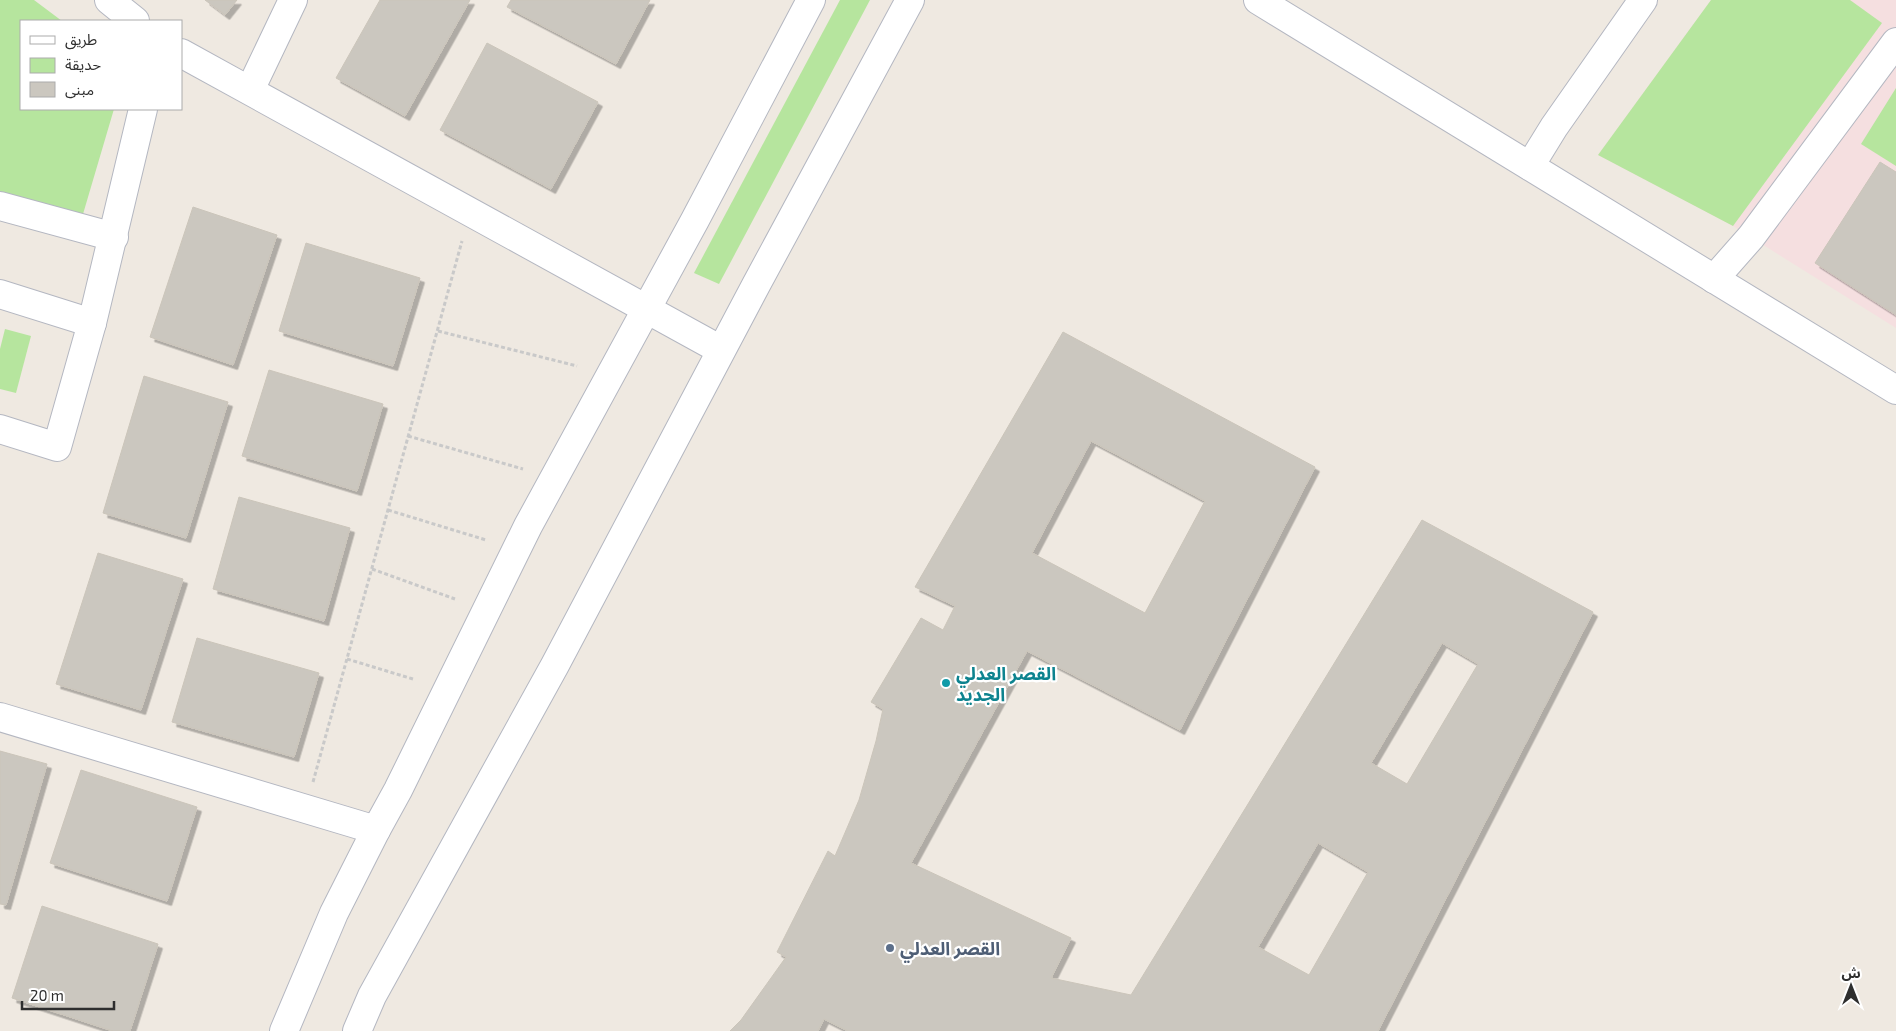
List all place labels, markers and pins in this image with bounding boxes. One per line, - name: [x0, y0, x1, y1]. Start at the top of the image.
- place label: القصر العدلي الجديد: [956, 662, 1056, 705]
- marker: القصر العدلي الجديد: [940, 677, 952, 689]
- place label: القصر العدلي: [900, 937, 1000, 963]
- marker: القصر العدلي: [884, 942, 896, 954]

